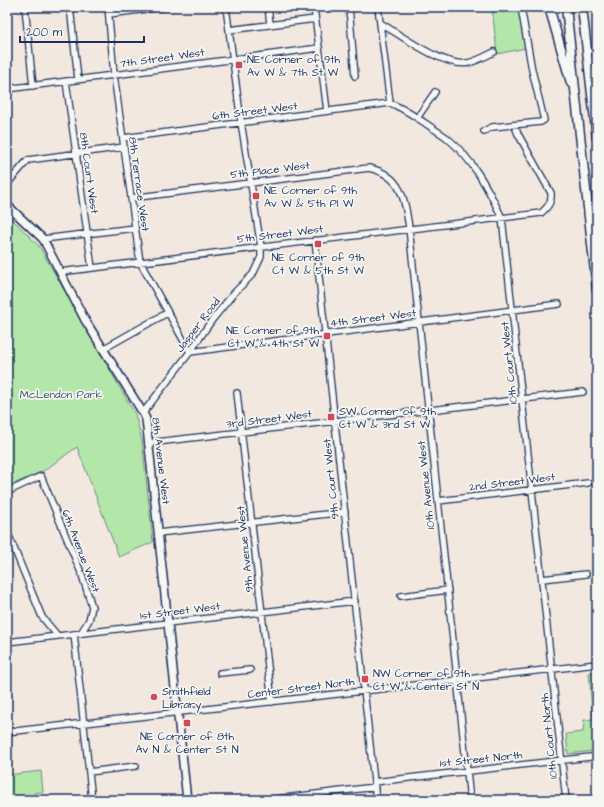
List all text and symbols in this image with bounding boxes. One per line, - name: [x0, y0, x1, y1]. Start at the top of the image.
- scale bar: [20, 18, 144, 44]
- text: 200 m: [26, 24, 63, 41]
- street label: 7th Street West: [119, 45, 206, 71]
- place label: NE Corner of 9th Av W & 7th St W: [247, 52, 341, 80]
- marker: NE Corner of 9th Av W & 7th St W: [234, 60, 244, 70]
- street label: 6th Street West: [211, 98, 299, 124]
- street label: 8th Court West: [76, 131, 102, 215]
- street label: 8th Terrace West: [125, 136, 153, 233]
- street label: 5th Place West: [229, 158, 311, 182]
- place label: NE Corner of 9th Av W & 5th Pl W: [264, 183, 358, 211]
- marker: NE Corner of 9th Av W & 5th Pl W: [251, 191, 261, 201]
- street label: 5th Street West: [236, 221, 324, 247]
- marker: NE Corner of 9th Ct W & 5th St W: [313, 239, 323, 249]
- place label: NE Corner of 9th Ct W & 5th St W: [271, 250, 365, 278]
- street label: Jasper Road: [173, 294, 224, 355]
- street label: 4th Street West: [329, 305, 417, 331]
- street label: 10th Court West: [497, 320, 521, 405]
- place label: NE Corner of 9th Ct W & 4th St W: [226, 323, 320, 351]
- marker: NE Corner of 9th Ct W & 4th St W: [322, 331, 332, 341]
- park label: McLendon Park: [20, 387, 102, 402]
- place label: SW Corner of 9th Ct W & 3rd St W: [339, 404, 437, 432]
- street label: 3rd Street West: [225, 406, 313, 432]
- marker: SW Corner of 9th Ct W & 3rd St W: [326, 412, 336, 422]
- street label: 8th Avenue West: [148, 416, 174, 506]
- street label: 9th Court West: [319, 437, 343, 520]
- street label: 10th Avenue West: [414, 439, 438, 530]
- street label: 2nd Street West: [468, 469, 556, 495]
- street label: 9th Avenue West: [233, 504, 257, 593]
- street label: 6th Avenue West: [58, 507, 104, 595]
- street label: 1st Street West: [139, 599, 221, 623]
- place label: NW Corner of 9th Ct W & Center St N: [373, 666, 479, 694]
- street label: Center Street North: [247, 674, 356, 702]
- marker: NW Corner of 9th Ct W & Center St N: [360, 674, 370, 684]
- place label: Smithfield Library: [162, 684, 211, 713]
- marker: Smithfield Library: [149, 692, 159, 702]
- street label: 10th Court North: [537, 692, 561, 780]
- marker: NE Corner of 8th Av N & Center St N: [182, 718, 192, 728]
- place label: NE Corner of 8th Av N & Center St N: [135, 729, 239, 757]
- street label: 1st Street North: [439, 747, 524, 771]

